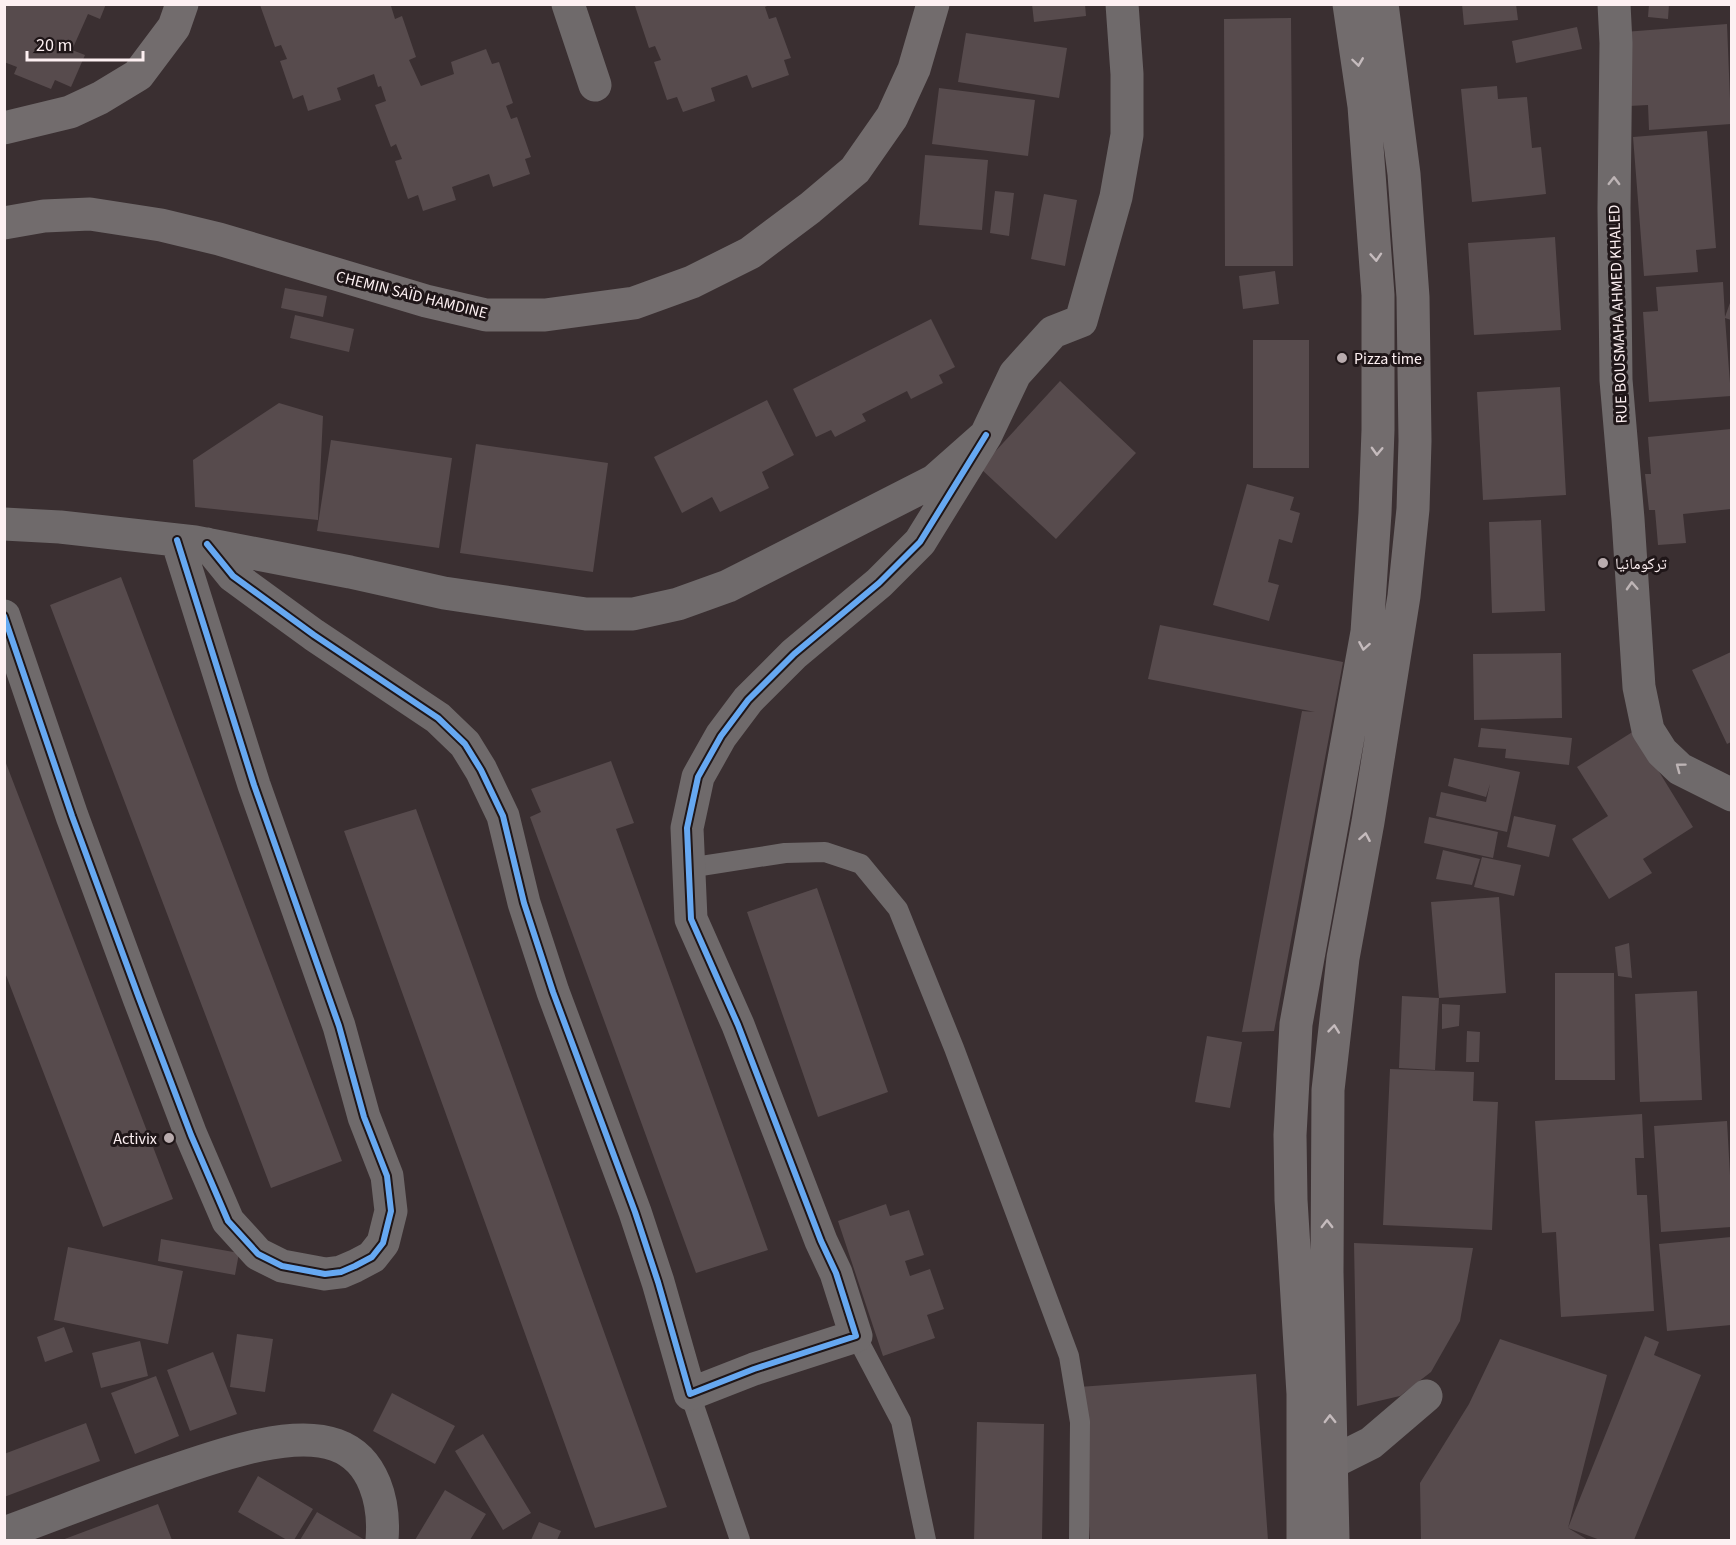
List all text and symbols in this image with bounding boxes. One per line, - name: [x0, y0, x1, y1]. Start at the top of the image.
- scale bar: [27, 24, 142, 62]
- text: 20 m: [36, 33, 72, 58]
- one-way arrow: [1351, 58, 1363, 67]
- one-way arrow: [1608, 177, 1620, 186]
- street label: RUE BOUSMAHA AHMED KHALED: [1603, 204, 1633, 424]
- one-way arrow: [1369, 252, 1382, 261]
- street label: CHEMIN SAÏD HAMDINE: [334, 265, 490, 324]
- place label: Pizza time: [1354, 348, 1422, 370]
- marker: Pizza time: [1335, 351, 1349, 365]
- one-way arrow: [1371, 447, 1384, 456]
- place label: تركومانيا: [1615, 553, 1667, 575]
- marker: تركومانيا: [1596, 556, 1610, 570]
- one-way arrow: [1626, 581, 1639, 590]
- one-way arrow: [1358, 640, 1371, 650]
- one-way arrow: [1676, 763, 1687, 774]
- one-way arrow: [1358, 832, 1371, 842]
- one-way arrow: [1327, 1025, 1340, 1034]
- place label: Activix: [113, 1128, 157, 1150]
- marker: Activix: [162, 1131, 176, 1145]
- one-way arrow: [1321, 1220, 1333, 1229]
- one-way arrow: [1324, 1415, 1336, 1424]

